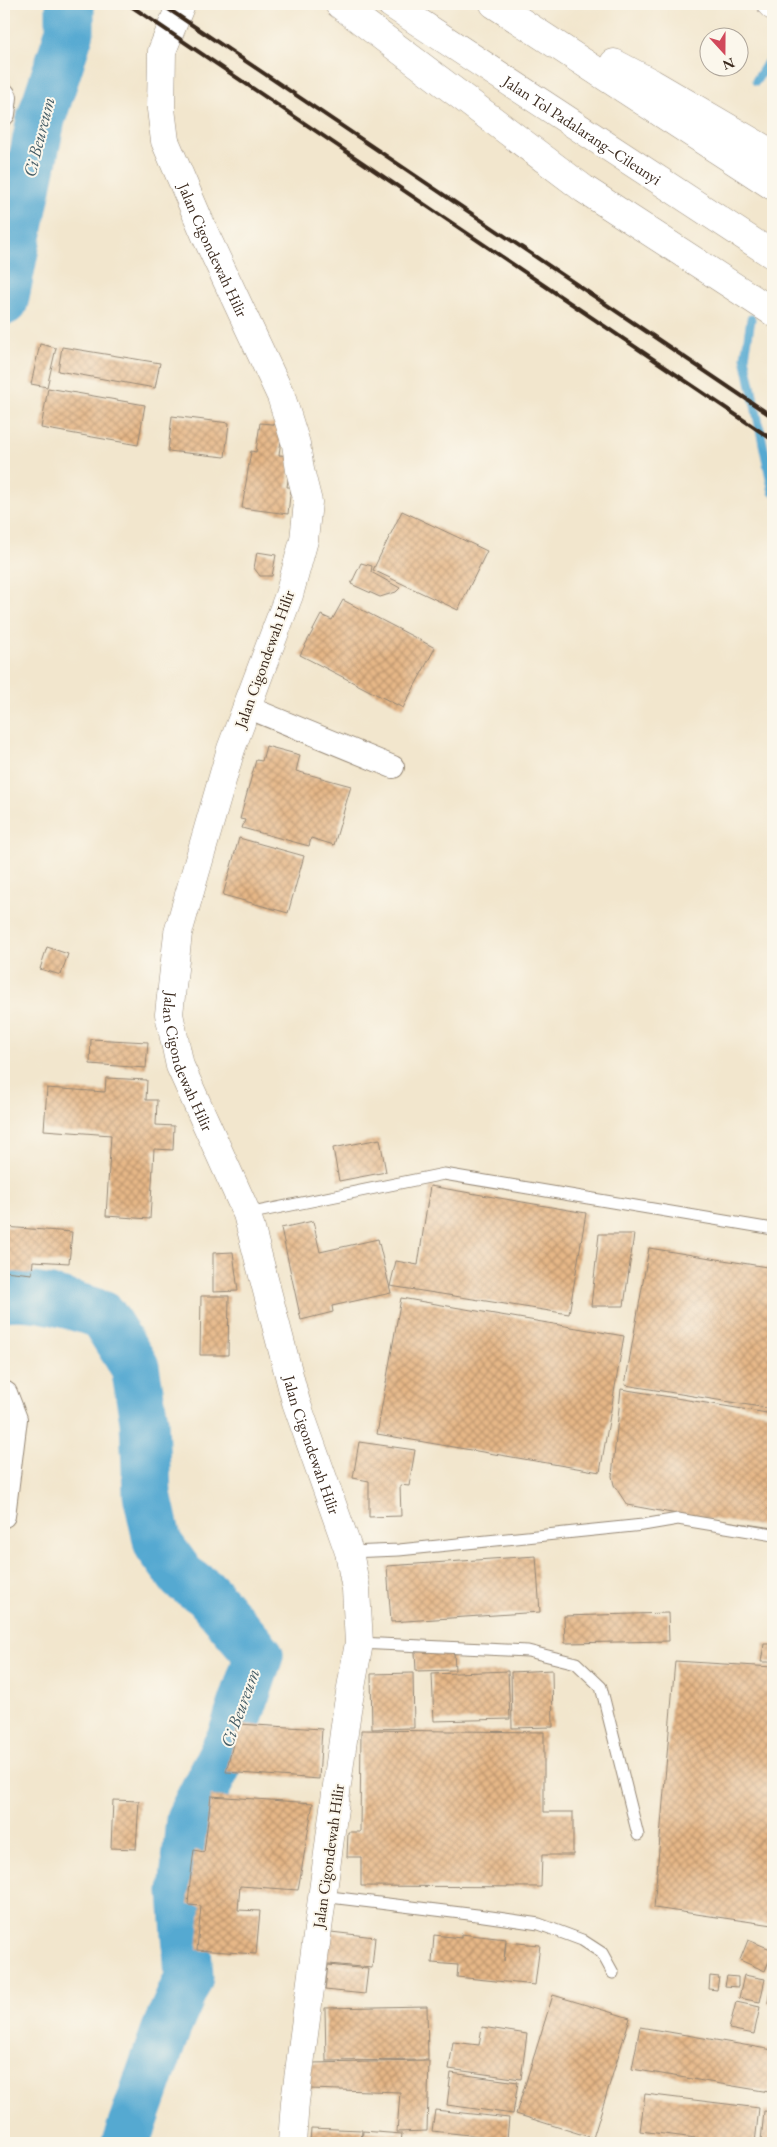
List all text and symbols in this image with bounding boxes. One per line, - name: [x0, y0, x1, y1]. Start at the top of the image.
- north arrow: [700, 28, 750, 78]
- text: N: [720, 54, 737, 75]
- street label: Jalan Tol Padalarang–Cileunyi: [497, 69, 665, 190]
- water label: Ci Beureum: [17, 94, 60, 179]
- street label: Jalan Cigondewah Hilir: [172, 178, 253, 321]
- street label: Jalan Cigondewah Hilir: [229, 587, 299, 733]
- street label: Jalan Cigondewah Hilir: [158, 989, 218, 1135]
- street label: Jalan Cigondewah Hilir: [278, 1371, 345, 1518]
- water label: Ci Beureum: [215, 1666, 264, 1750]
- street label: Jalan Cigondewah Hilir: [308, 1782, 349, 1931]

